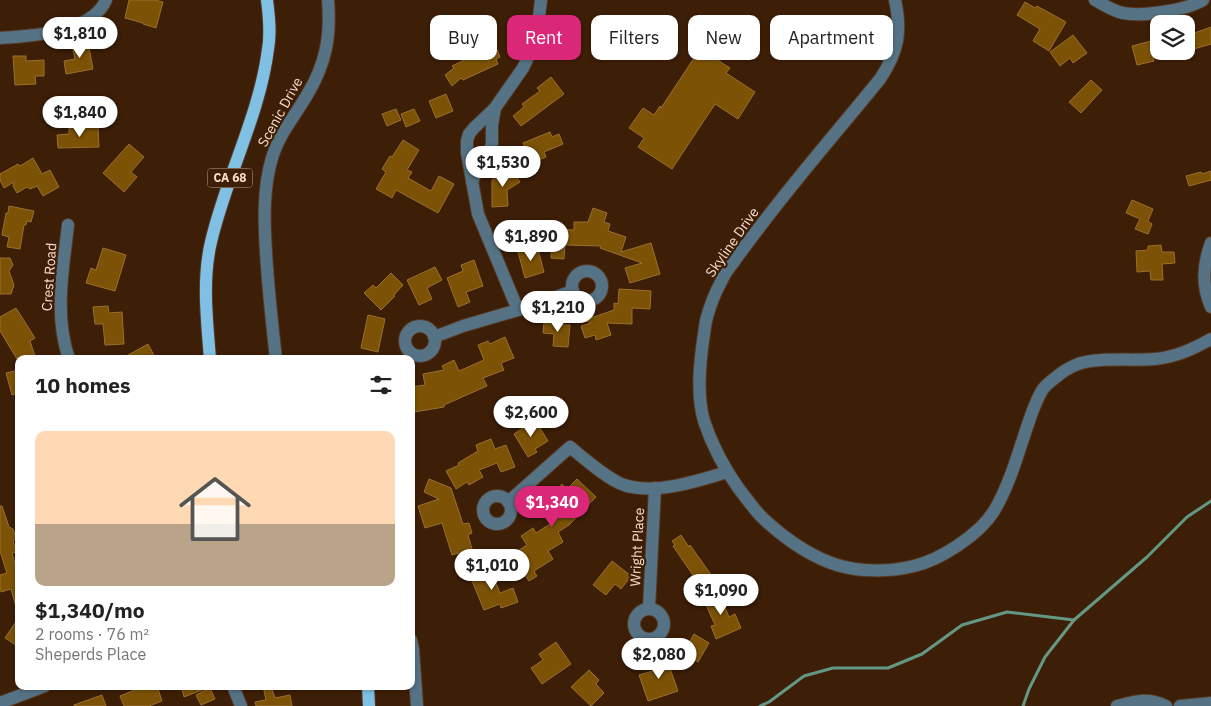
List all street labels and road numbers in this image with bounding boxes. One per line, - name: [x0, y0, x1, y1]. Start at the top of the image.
- street label: Scenic Drive: [253, 74, 307, 150]
- road number: CA 68: [208, 168, 252, 188]
- street label: Skyline Drive: [701, 203, 763, 280]
- street label: Crest Road: [38, 242, 60, 312]
- street label: Wright Place: [626, 507, 648, 587]

